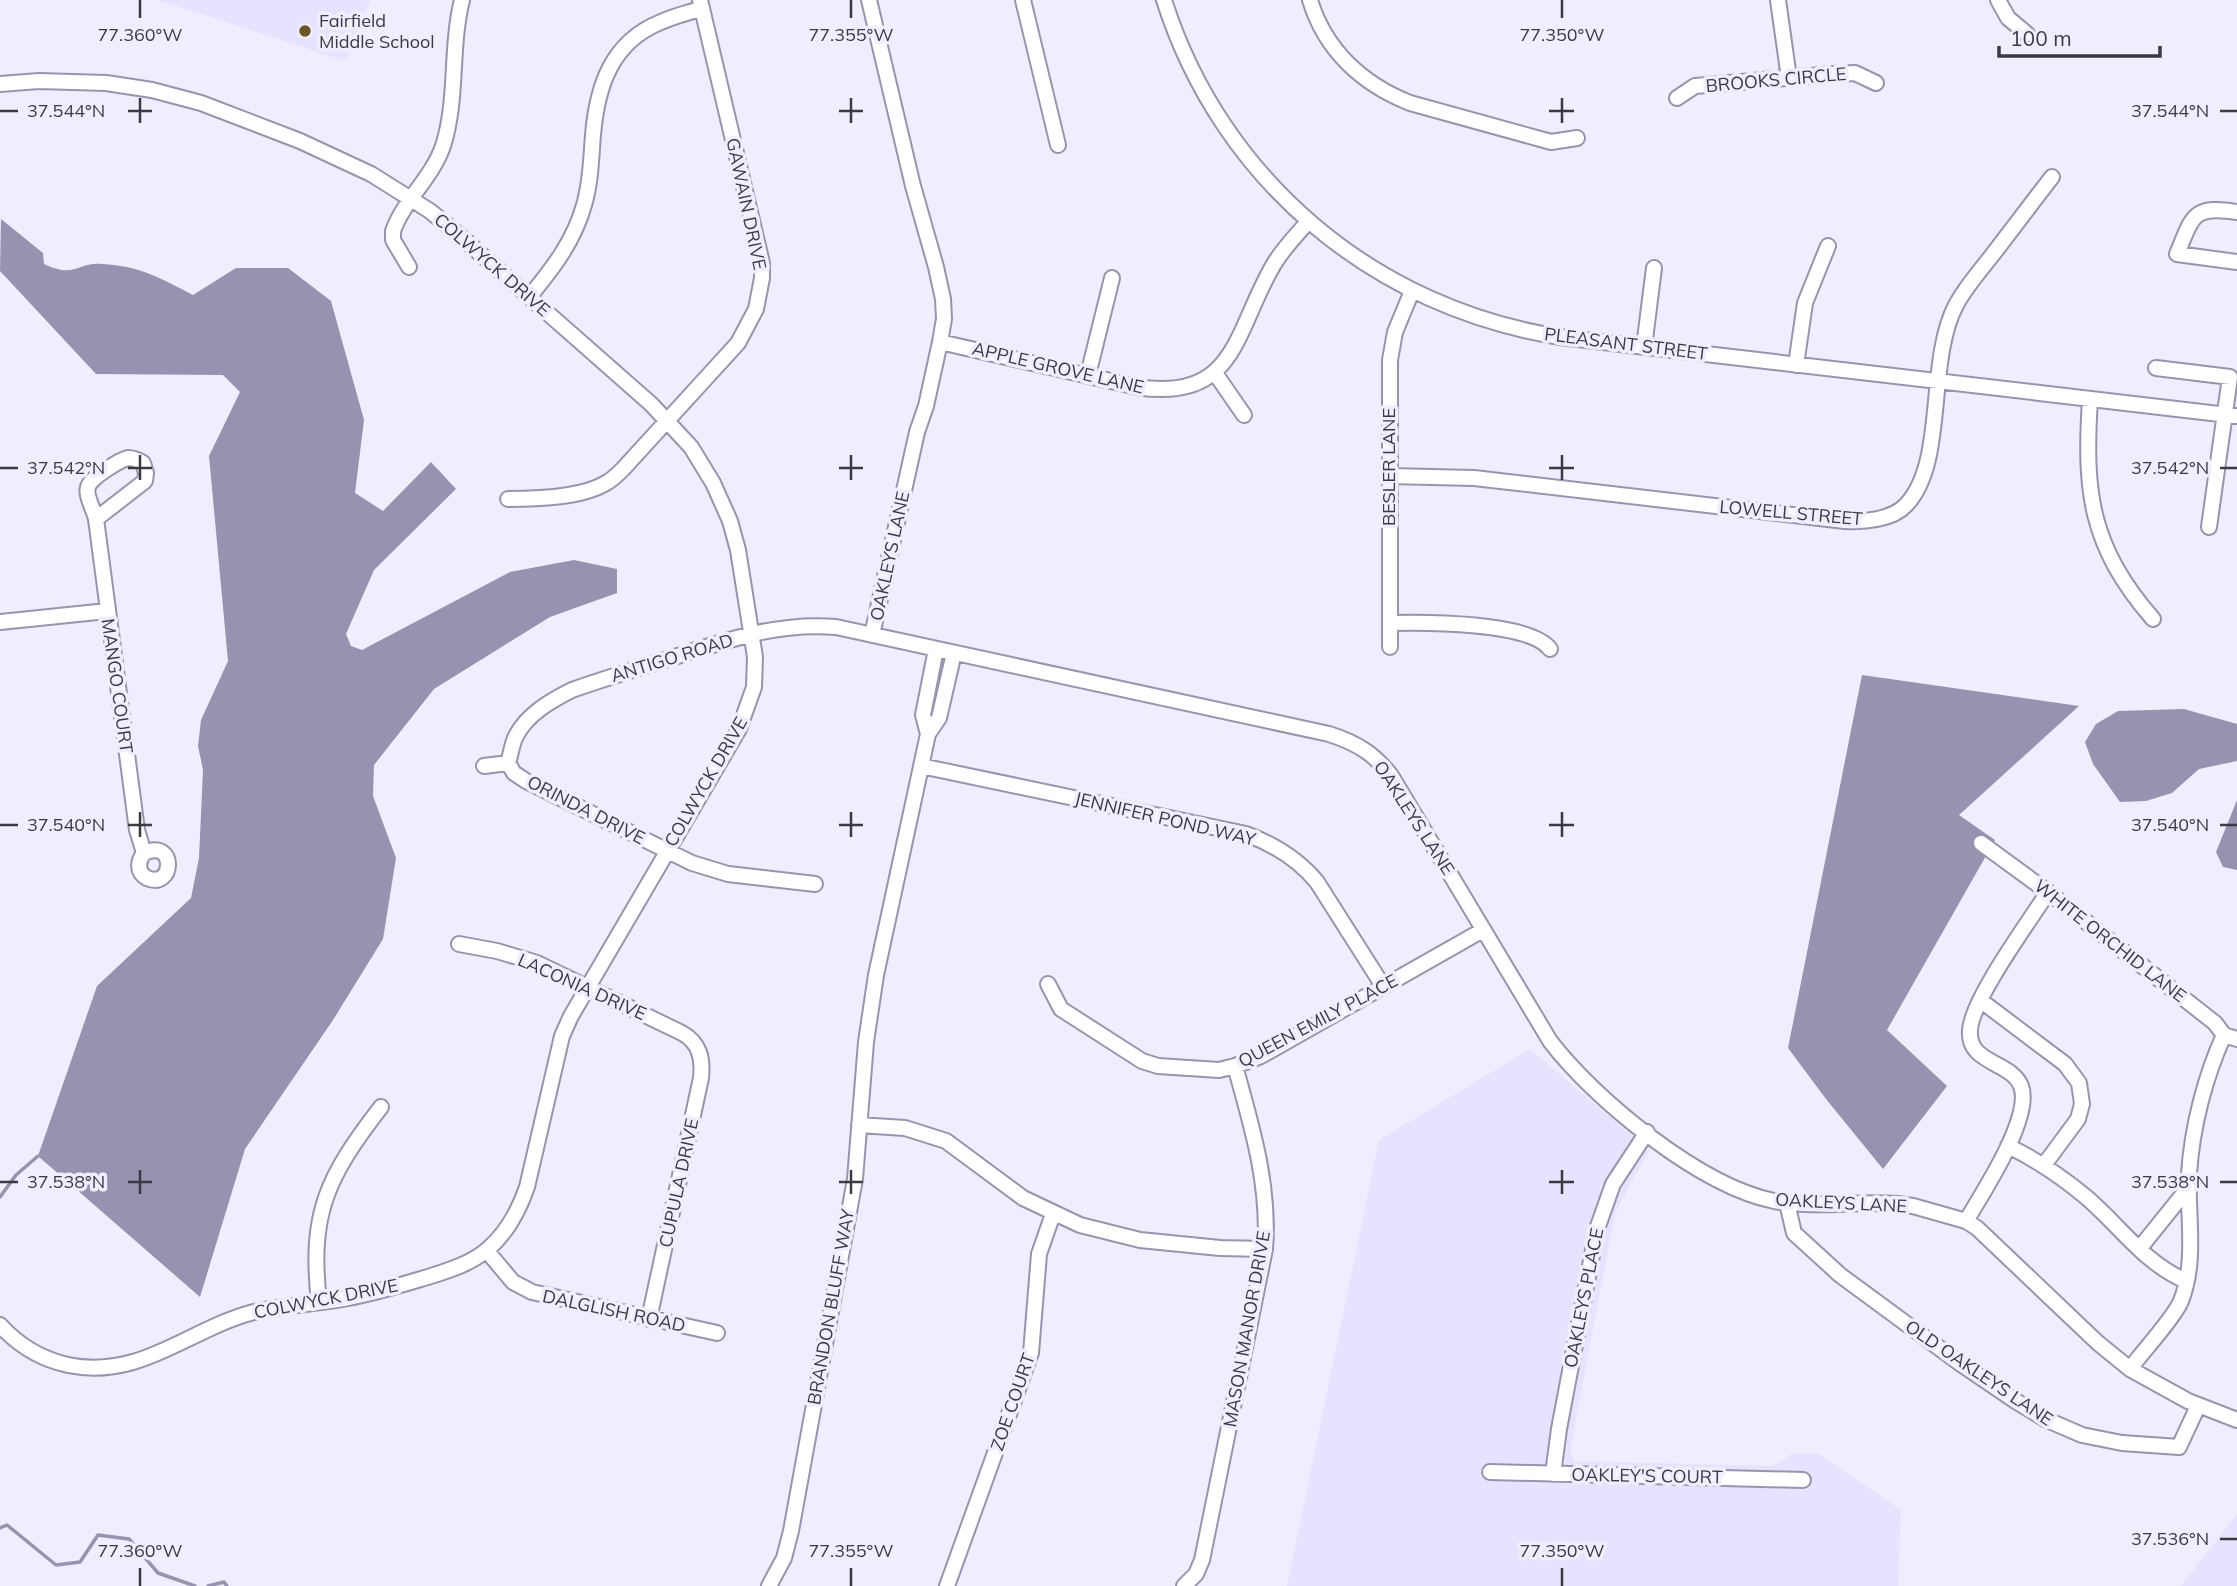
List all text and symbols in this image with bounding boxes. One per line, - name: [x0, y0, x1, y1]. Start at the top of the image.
- place label: Fairfield Middle School: [319, 9, 435, 53]
- scale bar: [1999, 14, 2160, 58]
- text: 77.360°W: [97, 23, 183, 46]
- marker: Fairfield Middle School: [297, 23, 313, 39]
- text: 77.355°W: [808, 23, 894, 46]
- text: 77.350°W: [1519, 23, 1605, 46]
- text: 100 m: [2010, 25, 2072, 51]
- street label: BROOKS CIRCLE: [1705, 62, 1847, 97]
- text: 37.544°N: [27, 99, 105, 122]
- text: 37.544°N: [2131, 99, 2209, 122]
- street label: GAWAIN DRIVE: [721, 136, 772, 272]
- street label: COLWYCK DRIVE: [430, 208, 555, 321]
- street label: PLEASANT STREET: [1543, 322, 1709, 365]
- street label: APPLE GROVE LANE: [970, 337, 1146, 398]
- street label: BESLER LANE: [1377, 408, 1400, 526]
- text: 37.542°N: [27, 456, 105, 479]
- text: 37.542°N: [2131, 456, 2209, 479]
- street label: OAKLEYS LANE: [865, 489, 914, 623]
- street label: LOWELL STREET: [1718, 495, 1864, 530]
- street label: MANGO COURT: [97, 617, 138, 755]
- street label: ANTIGO ROAD: [608, 628, 736, 687]
- street label: COLWYCK DRIVE: [659, 713, 752, 851]
- street label: OAKLEYS LANE: [1369, 756, 1460, 879]
- street label: ORINDA DRIVE: [523, 770, 649, 849]
- street label: JENNIFER POND WAY: [1072, 786, 1259, 851]
- text: 37.540°N: [27, 813, 105, 836]
- text: 37.540°N: [2131, 813, 2209, 836]
- street label: WHITE ORCHID LANE: [2030, 874, 2191, 1007]
- street label: LACONIA DRIVE: [514, 948, 650, 1025]
- street label: QUEEN EMILY PLACE: [1234, 969, 1402, 1072]
- street label: CUPULA DRIVE: [654, 1116, 703, 1250]
- text: 37.538°N: [27, 1170, 105, 1193]
- text: 37.538°N: [2131, 1170, 2209, 1193]
- street label: OAKLEYS LANE: [1775, 1188, 1907, 1217]
- street label: BRANDON BLUFF WAY: [802, 1206, 859, 1407]
- street label: OAKLEYS PLACE: [1559, 1226, 1608, 1370]
- street label: MASON MANOR DRIVE: [1218, 1229, 1275, 1429]
- street label: COLWYCK DRIVE: [252, 1273, 400, 1324]
- street label: DALGLISH ROAD: [540, 1284, 688, 1337]
- street label: OLD OAKLEYS LANE: [1901, 1315, 2058, 1431]
- street label: ZOE COURT: [985, 1350, 1040, 1454]
- street label: OAKLEY'S COURT: [1571, 1463, 1723, 1488]
- text: 37.536°N: [2131, 1527, 2209, 1550]
- text: 77.360°W: [97, 1539, 183, 1562]
- text: 77.355°W: [808, 1539, 894, 1562]
- text: 77.350°W: [1519, 1539, 1605, 1562]

